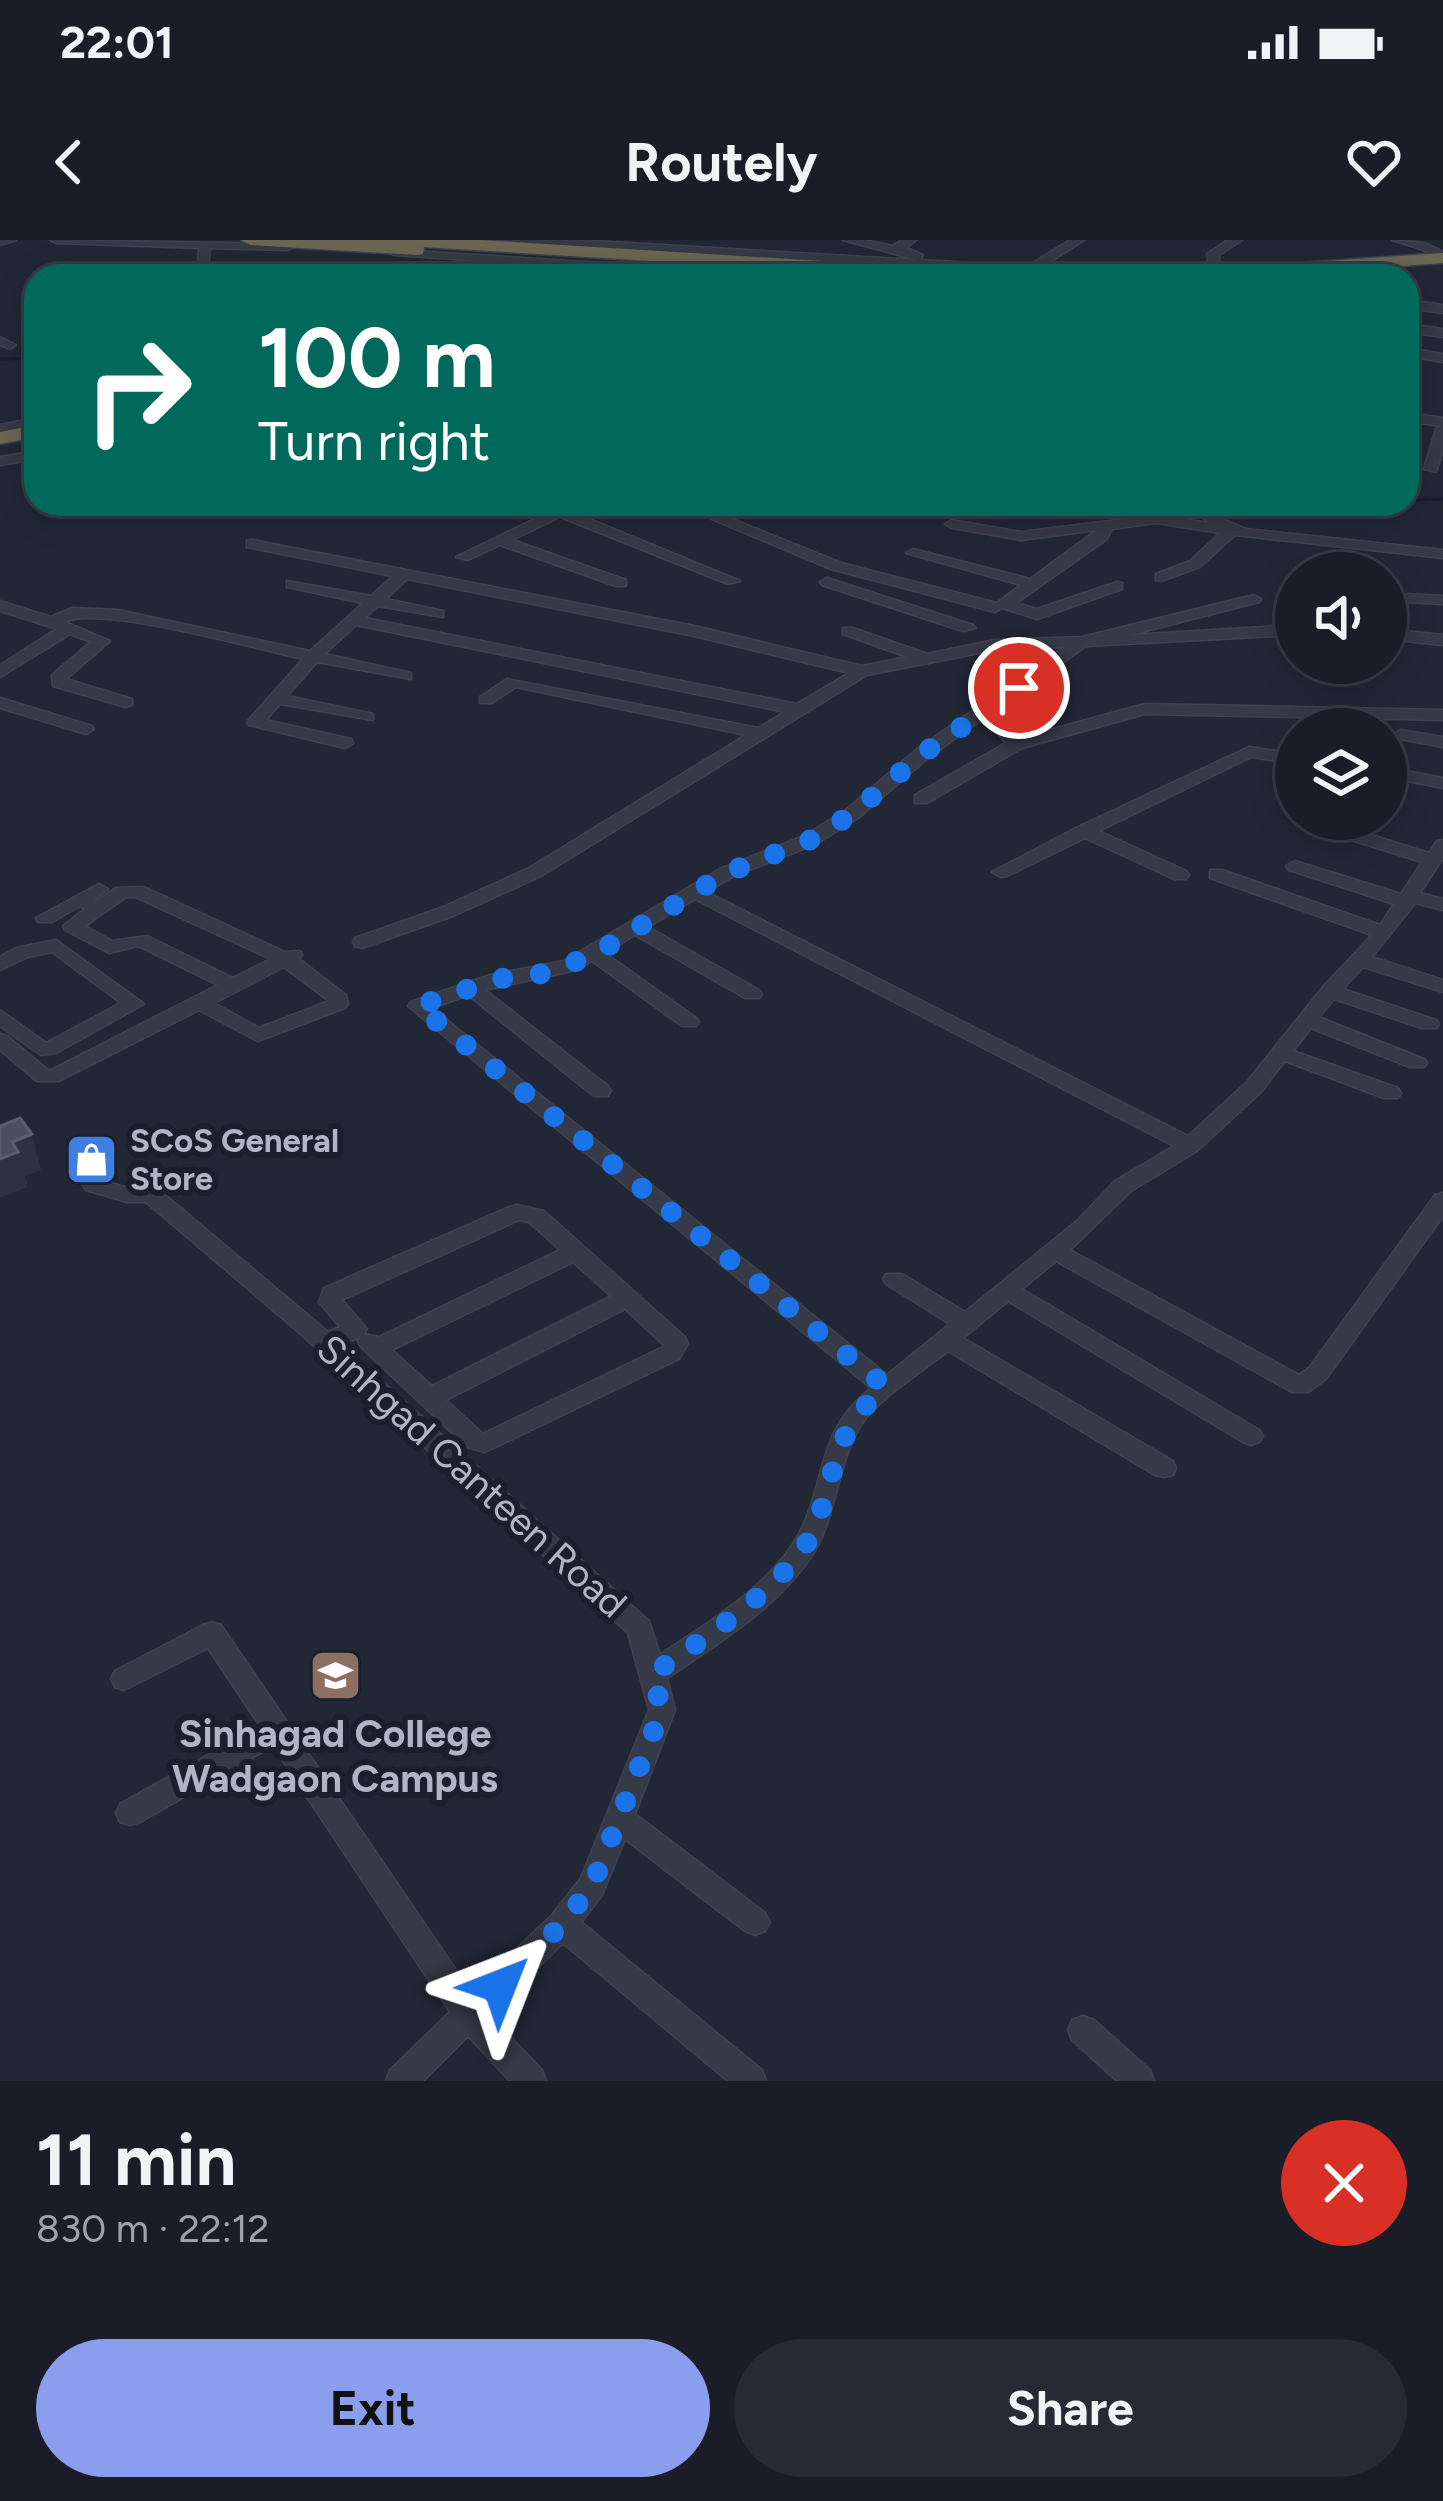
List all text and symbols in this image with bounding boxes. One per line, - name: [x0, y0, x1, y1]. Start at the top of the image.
- text: 22:01: [60, 15, 174, 69]
- icon: back: [36, 129, 102, 195]
- icon: heart: [1341, 129, 1407, 195]
- text: Routely: [625, 130, 818, 195]
- text: 100 m: [258, 307, 496, 408]
- icon: right: [60, 312, 216, 468]
- text: Turn right: [258, 409, 490, 474]
- map controls: [1275, 552, 1407, 840]
- button: sound: [1275, 552, 1407, 684]
- pin: [968, 637, 1070, 739]
- icon: arrive: [986, 655, 1052, 721]
- button: layers: [1275, 708, 1407, 840]
- place label: SCoS General Store: [130, 1121, 339, 1198]
- shop icon: SCoS General Store: [63, 1131, 119, 1187]
- street label: Sinhgad Canteen Road: [308, 1325, 636, 1627]
- school or university icon: Sinhagad College Wadgaon Campus: [307, 1648, 363, 1704]
- place label: Sinhagad College Wadgaon Campus: [172, 1710, 498, 1802]
- position arrow: [437, 1923, 563, 2049]
- text: 11 min: [36, 2117, 236, 2203]
- button: close: [1281, 2120, 1407, 2246]
- text: 830 m · 22:12: [36, 2205, 270, 2252]
- button: Exit: [36, 2339, 710, 2477]
- button: Share: [734, 2339, 1407, 2477]

